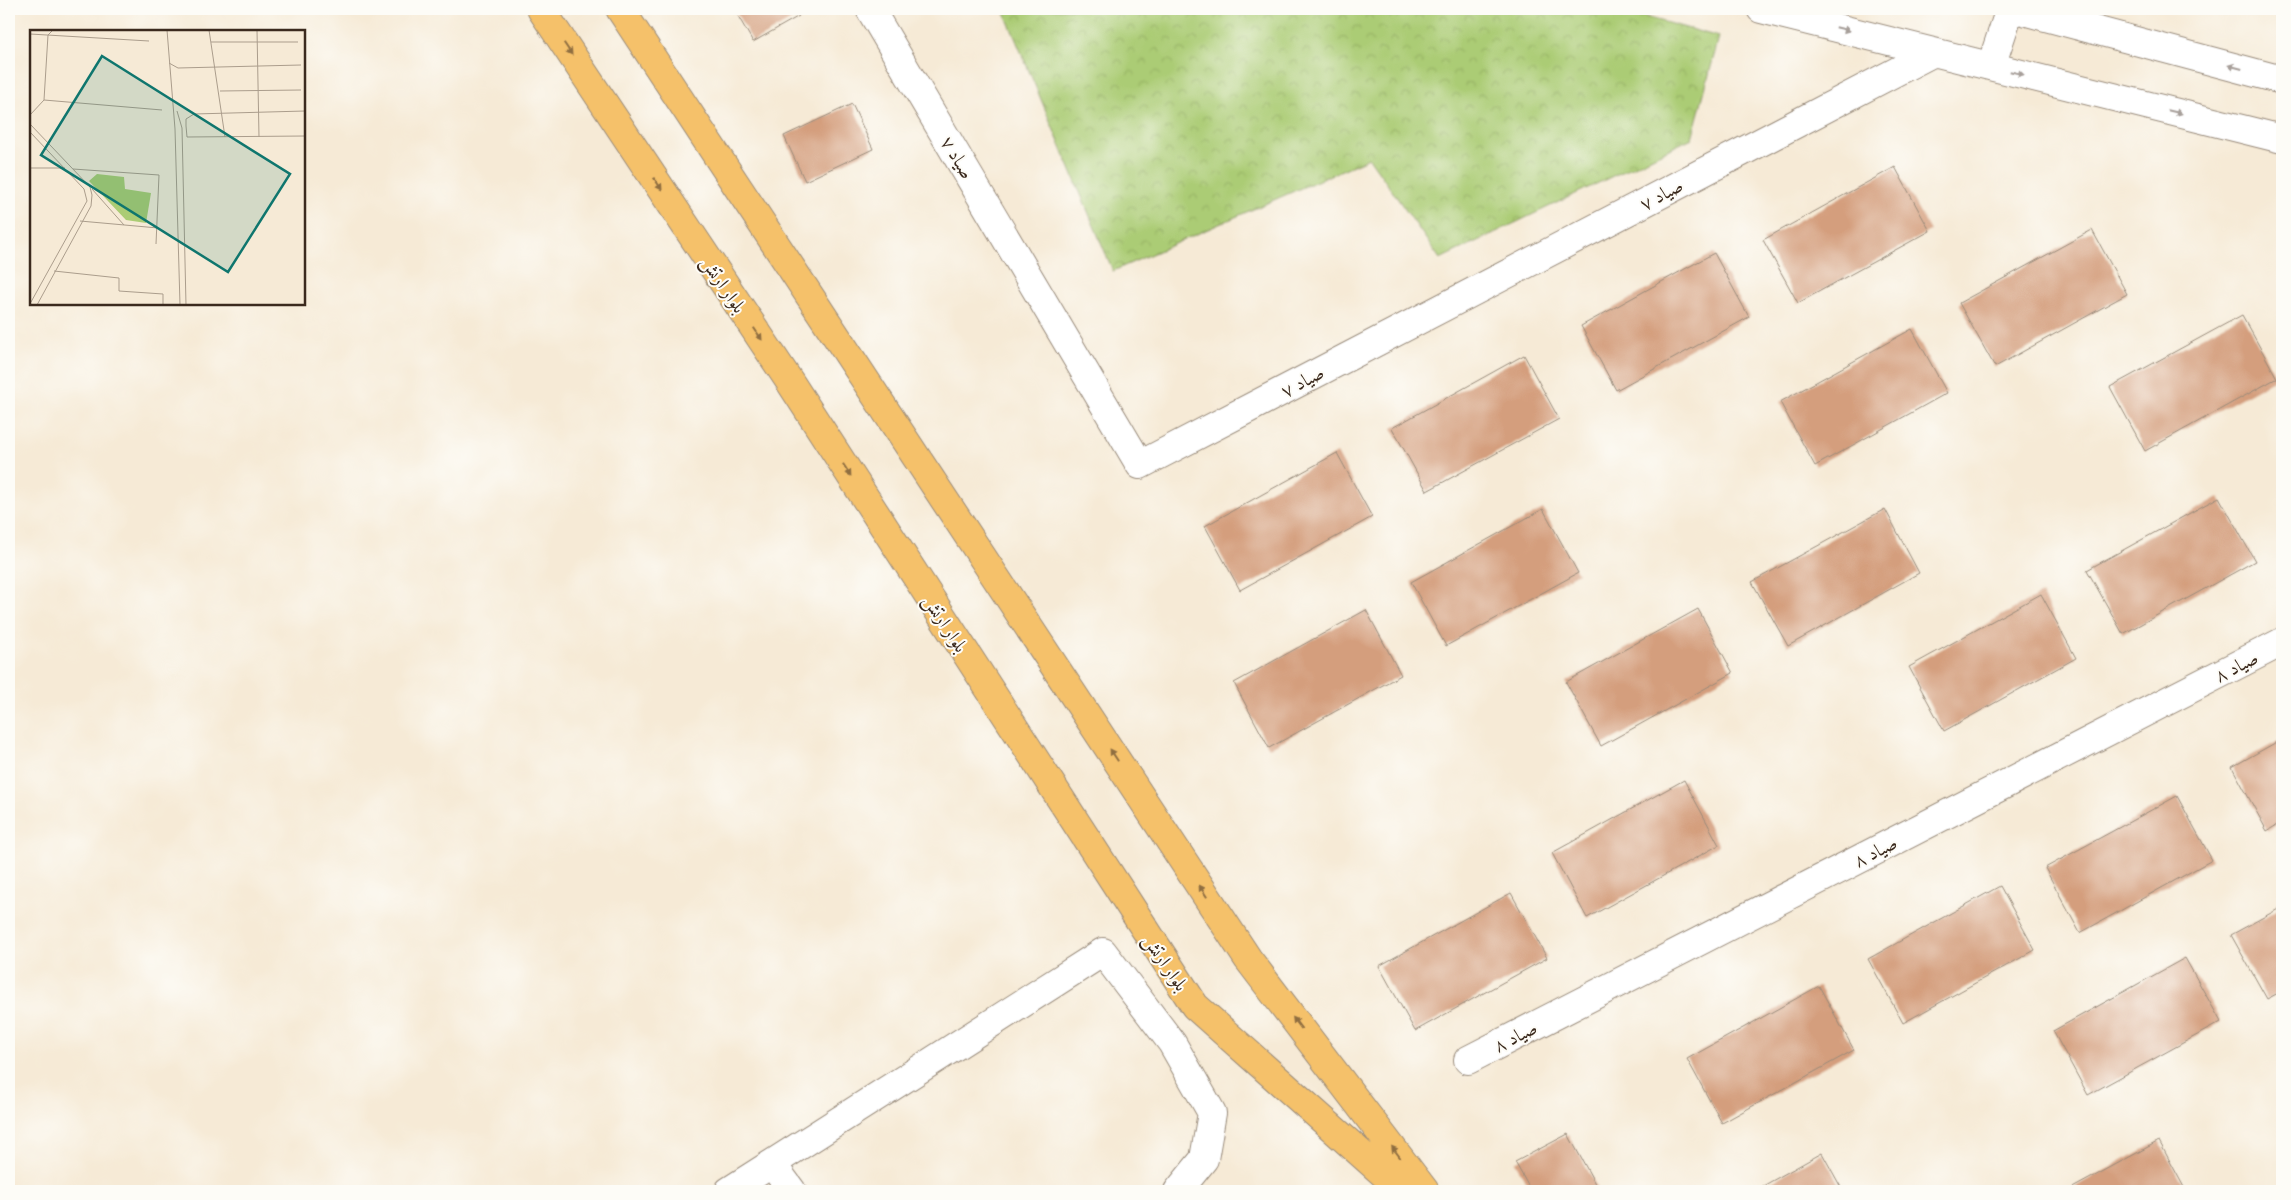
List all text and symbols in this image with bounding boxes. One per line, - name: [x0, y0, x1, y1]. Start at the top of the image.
- one-way arrow: [1835, 25, 1850, 33]
- inset map: [30, 30, 305, 305]
- one-way arrow: [563, 43, 573, 56]
- one-way arrow: [2228, 63, 2243, 71]
- one-way arrow: [2010, 69, 2025, 77]
- one-way arrow: [2167, 109, 2182, 117]
- street label: صیاد ۷: [932, 132, 979, 185]
- street label: صیاد ۷: [1636, 173, 1689, 219]
- one-way arrow: [653, 178, 663, 191]
- street label: بلوار ارتش: [693, 251, 751, 320]
- one-way arrow: [753, 327, 763, 341]
- street label: صیاد ۷: [1277, 360, 1330, 406]
- one-way arrow: [842, 463, 852, 477]
- street label: بلوار ارتش: [915, 590, 973, 659]
- street label: صیاد ۸: [2211, 646, 2264, 691]
- one-way arrow: [1109, 748, 1119, 762]
- street label: صیاد ۸: [1850, 831, 1903, 876]
- one-way arrow: [1199, 884, 1208, 897]
- street label: بلوار ارتش: [1135, 929, 1193, 998]
- street label: صیاد ۸: [1490, 1016, 1543, 1061]
- one-way arrow: [1292, 1017, 1303, 1030]
- one-way arrow: [1390, 1146, 1401, 1159]

